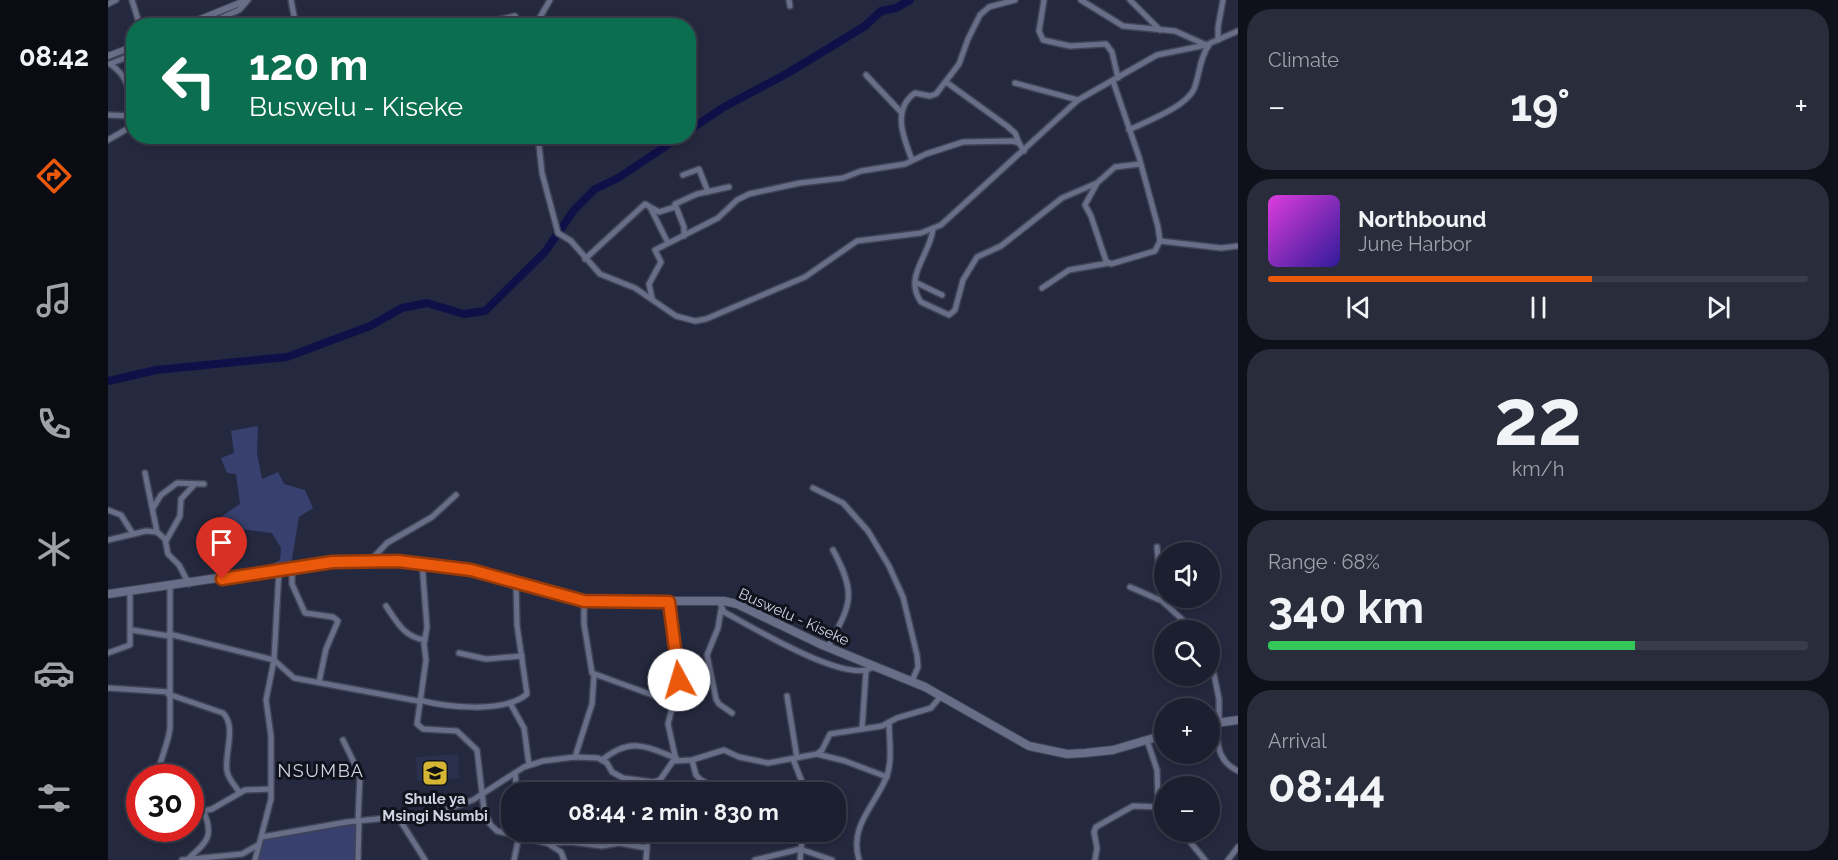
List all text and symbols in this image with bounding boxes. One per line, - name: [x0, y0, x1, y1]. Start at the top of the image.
- text: 08:42: [19, 41, 89, 72]
- text: 120 m: [249, 41, 368, 90]
- icon: left: [150, 42, 228, 120]
- text: Climate: [1268, 48, 1339, 72]
- text: 19°: [1510, 79, 1570, 132]
- text: −: [1268, 87, 1286, 126]
- text: +: [1794, 87, 1808, 126]
- text: Buswelu - Kiseke: [249, 91, 463, 122]
- icon: directions: [33, 155, 75, 197]
- text: Northbound: [1358, 206, 1487, 232]
- text: June Harbor: [1358, 232, 1472, 256]
- icon: music: [33, 279, 75, 321]
- icon: previous: [1342, 291, 1375, 324]
- icon: pause: [1522, 291, 1555, 324]
- icon: next: [1702, 291, 1735, 324]
- text: 22: [1494, 372, 1582, 463]
- icon: phone: [33, 403, 75, 445]
- text: km/h: [1512, 457, 1564, 481]
- pin: [196, 517, 247, 579]
- icon: arrive: [205, 526, 238, 559]
- icon: climate: [33, 528, 75, 570]
- map controls: [1154, 542, 1220, 842]
- button: sound: [1154, 542, 1220, 608]
- text: Range · 68%: [1268, 550, 1380, 574]
- text: 340 km: [1268, 581, 1424, 634]
- street label: Buswelu - Kiseke: [736, 585, 852, 650]
- button: search: [1154, 620, 1220, 686]
- position arrow: [647, 648, 711, 712]
- icon: car: [33, 652, 75, 694]
- button: +: [1154, 698, 1220, 764]
- text: Arrival: [1268, 729, 1327, 753]
- school or university icon: Shule ya Msingi Nsumbi: [420, 758, 450, 788]
- district label: NSUMBA: [277, 760, 365, 781]
- text: 08:44: [1268, 760, 1385, 813]
- speed limit sign: 30: [126, 764, 204, 842]
- button: −: [1154, 776, 1220, 842]
- icon: filters: [33, 777, 75, 819]
- place label: Shule ya Msingi Nsumbi: [382, 790, 488, 825]
- text: 08:44 · 2 min · 830 m: [568, 799, 779, 825]

